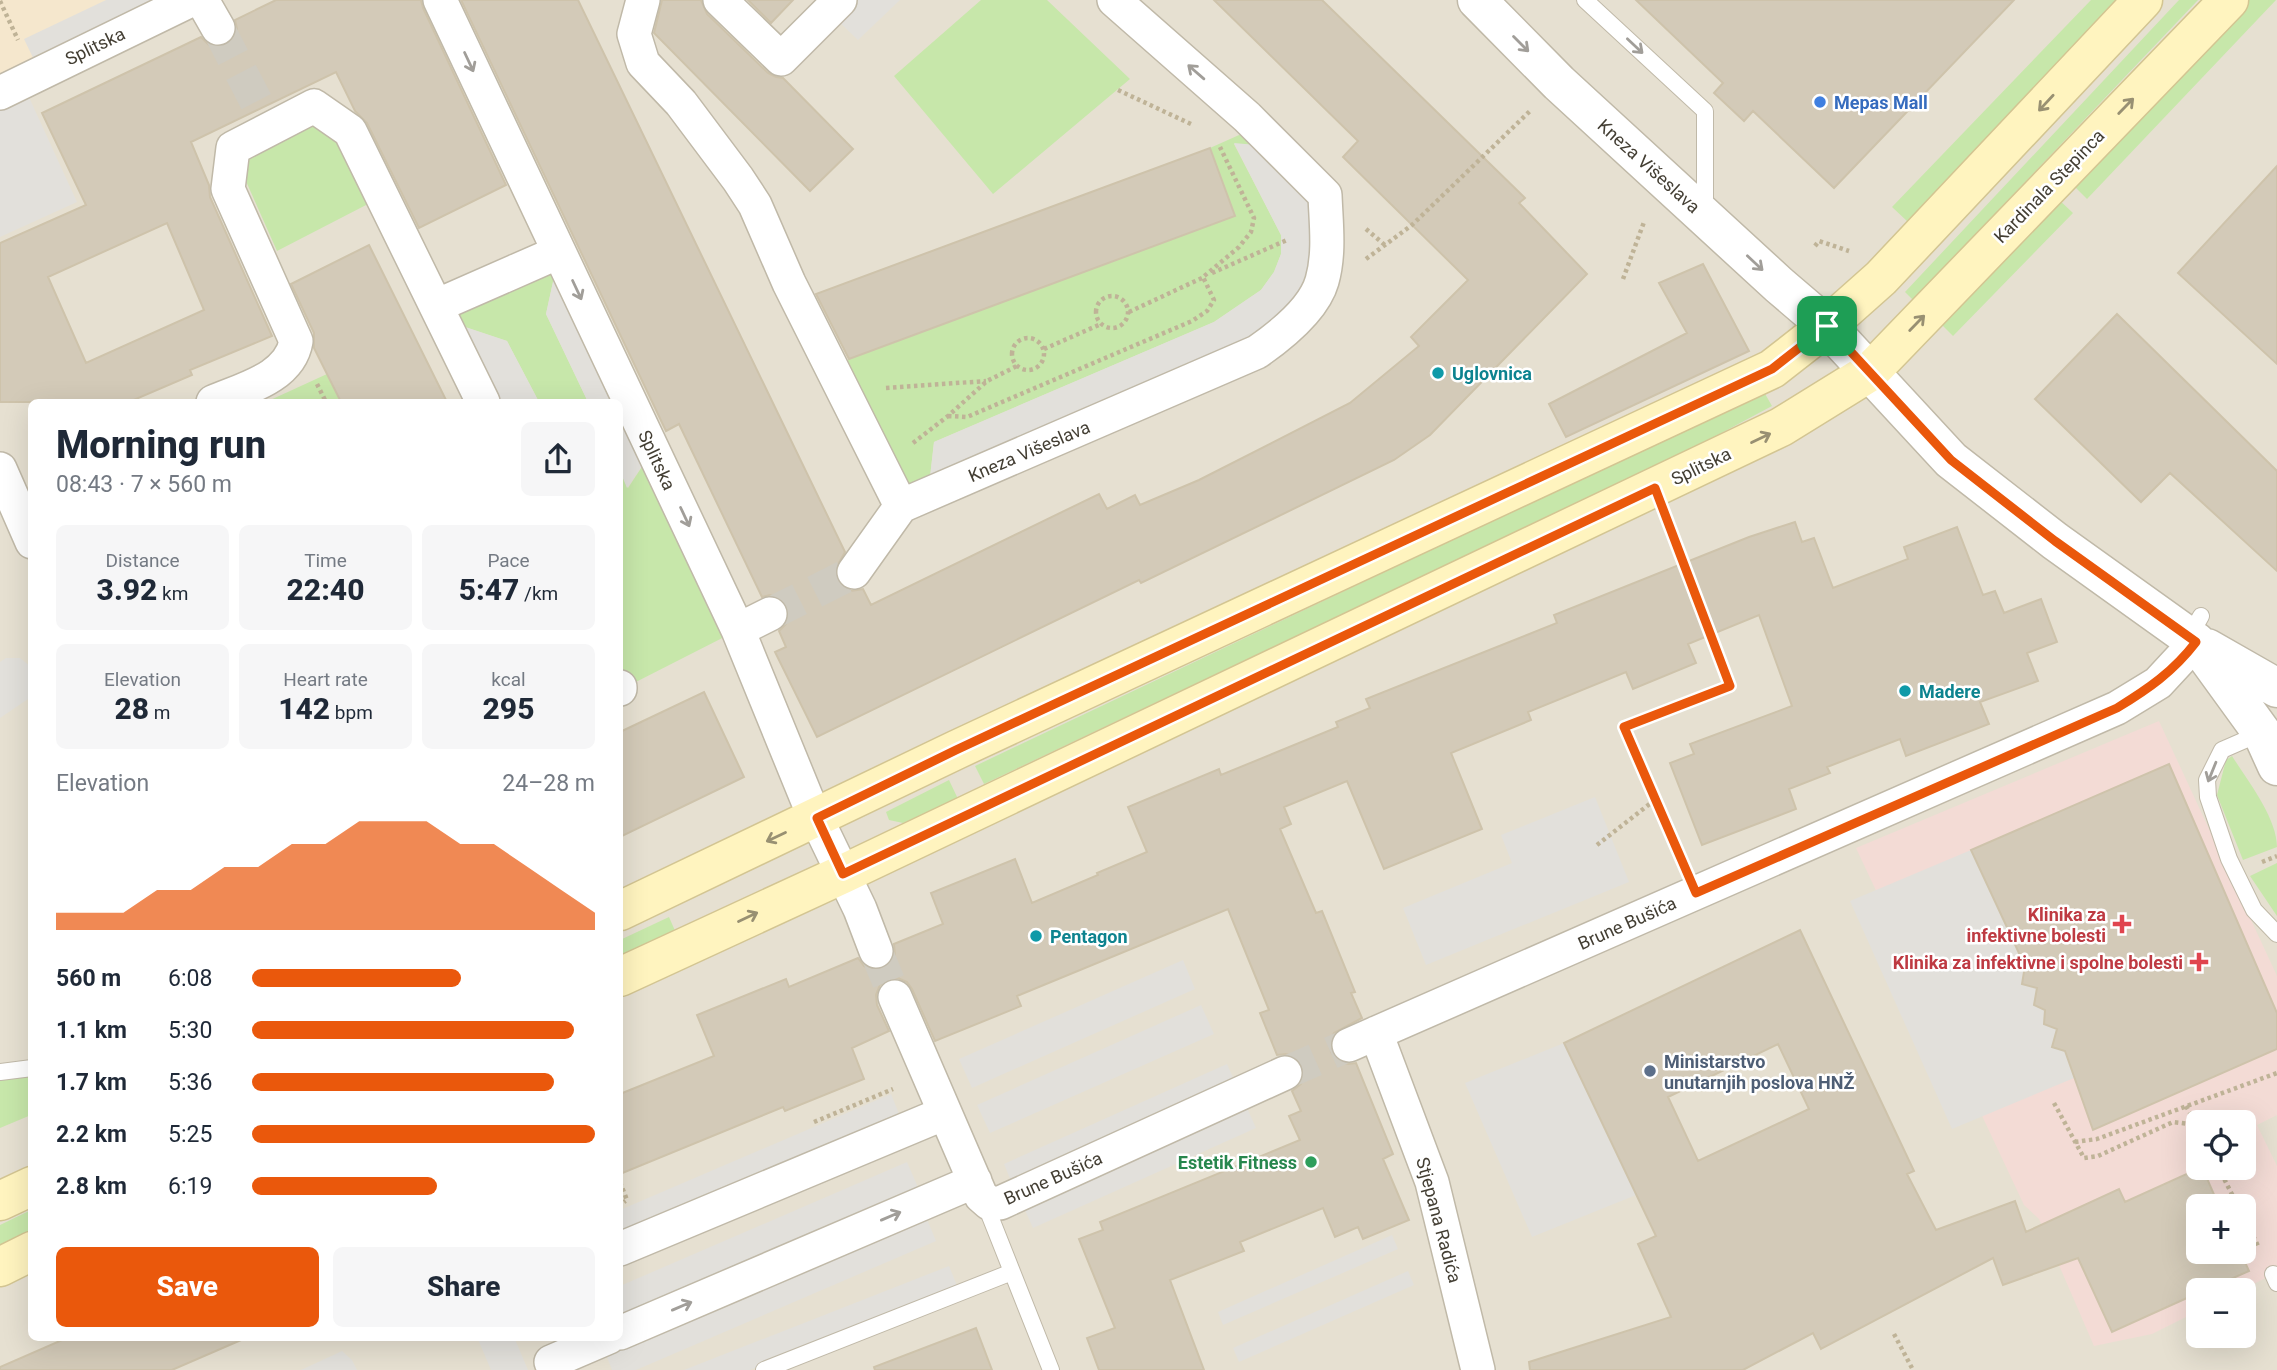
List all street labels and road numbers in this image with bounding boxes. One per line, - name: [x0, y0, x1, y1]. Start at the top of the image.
- street label: Splitska: [62, 23, 128, 69]
- street label: Kneza Višeslava: [1594, 115, 1704, 217]
- street label: Kardinala Stepinca: [1989, 125, 2109, 247]
- street label: Kneza Višeslava: [965, 416, 1093, 486]
- street label: Splitska: [634, 427, 680, 493]
- street label: Splitska: [1668, 443, 1734, 489]
- street label: Brune Bušića: [1575, 892, 1679, 954]
- street label: Brune Bušića: [1001, 1147, 1105, 1209]
- street label: Stjepana Radića: [1412, 1155, 1466, 1285]

